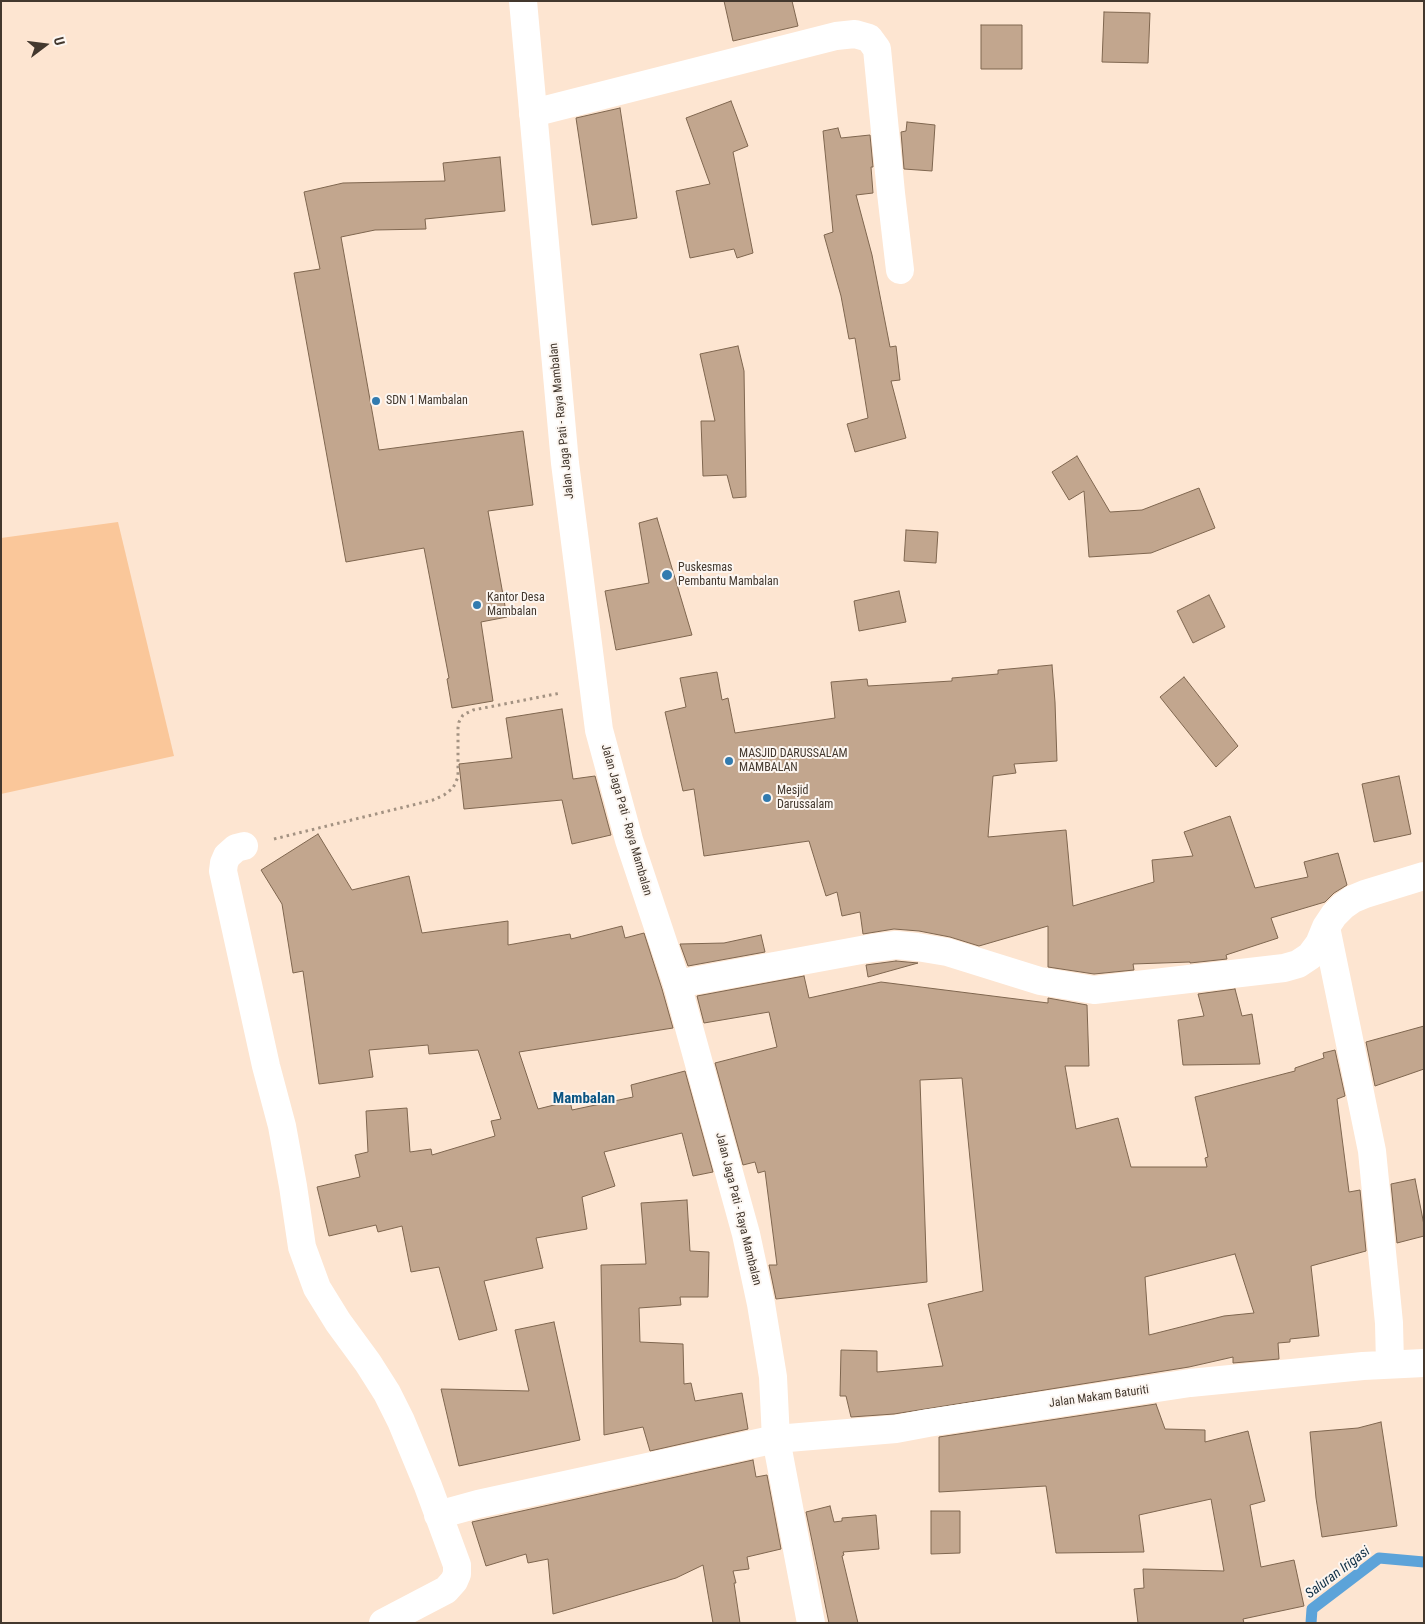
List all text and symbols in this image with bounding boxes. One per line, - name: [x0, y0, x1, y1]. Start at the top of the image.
- north arrow: [20, 20, 70, 70]
- text: U: [51, 35, 68, 47]
- street label: Jalan Jaga Pati - Raya Mambalan: [547, 342, 577, 500]
- place label: SDN 1 Mambalan: [386, 394, 468, 408]
- marker: SDN 1 Mambalan: [370, 395, 382, 407]
- place label: Puskesmas Pembantu Mambalan: [678, 561, 779, 589]
- marker: Puskesmas Pembantu Mambalan: [660, 568, 674, 582]
- place label: Kantor Desa Mambalan: [487, 591, 545, 619]
- marker: Kantor Desa Mambalan: [471, 599, 483, 611]
- street label: Jalan Jaga Pati - Raya Mambalan: [597, 743, 655, 897]
- place label: MASJID DARUSSALAM MAMBALAN: [739, 747, 848, 775]
- marker: MASJID DARUSSALAM MAMBALAN: [723, 755, 735, 767]
- place label: Mesjid Darussalam: [777, 784, 833, 812]
- marker: Mesjid Darussalam: [761, 792, 773, 804]
- district label: Mambalan: [553, 1090, 615, 1108]
- street label: Jalan Jaga Pati - Raya Mambalan: [712, 1131, 764, 1287]
- street label: Jalan Makam Baturiti: [1048, 1383, 1150, 1411]
- water label: Saluran Irigasi: [1302, 1543, 1374, 1603]

